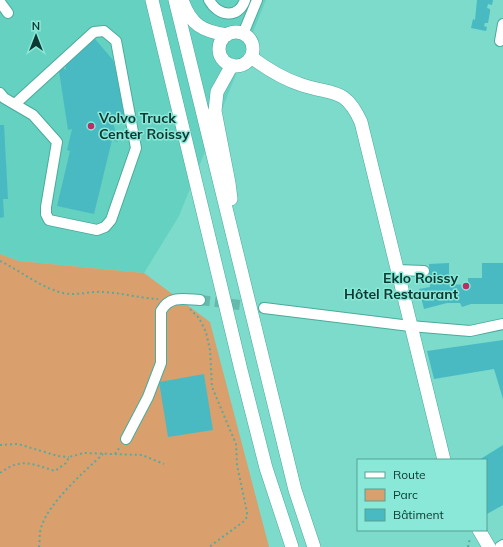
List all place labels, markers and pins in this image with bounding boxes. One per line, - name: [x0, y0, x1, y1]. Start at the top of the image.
- place label: Volvo Truck Center Roissy: [98, 109, 190, 143]
- marker: Volvo Truck Center Roissy: [86, 121, 96, 131]
- place label: Eklo Roissy Hôtel Restaurant: [344, 269, 459, 303]
- marker: Eklo Roissy Hôtel Restaurant: [461, 281, 471, 291]

